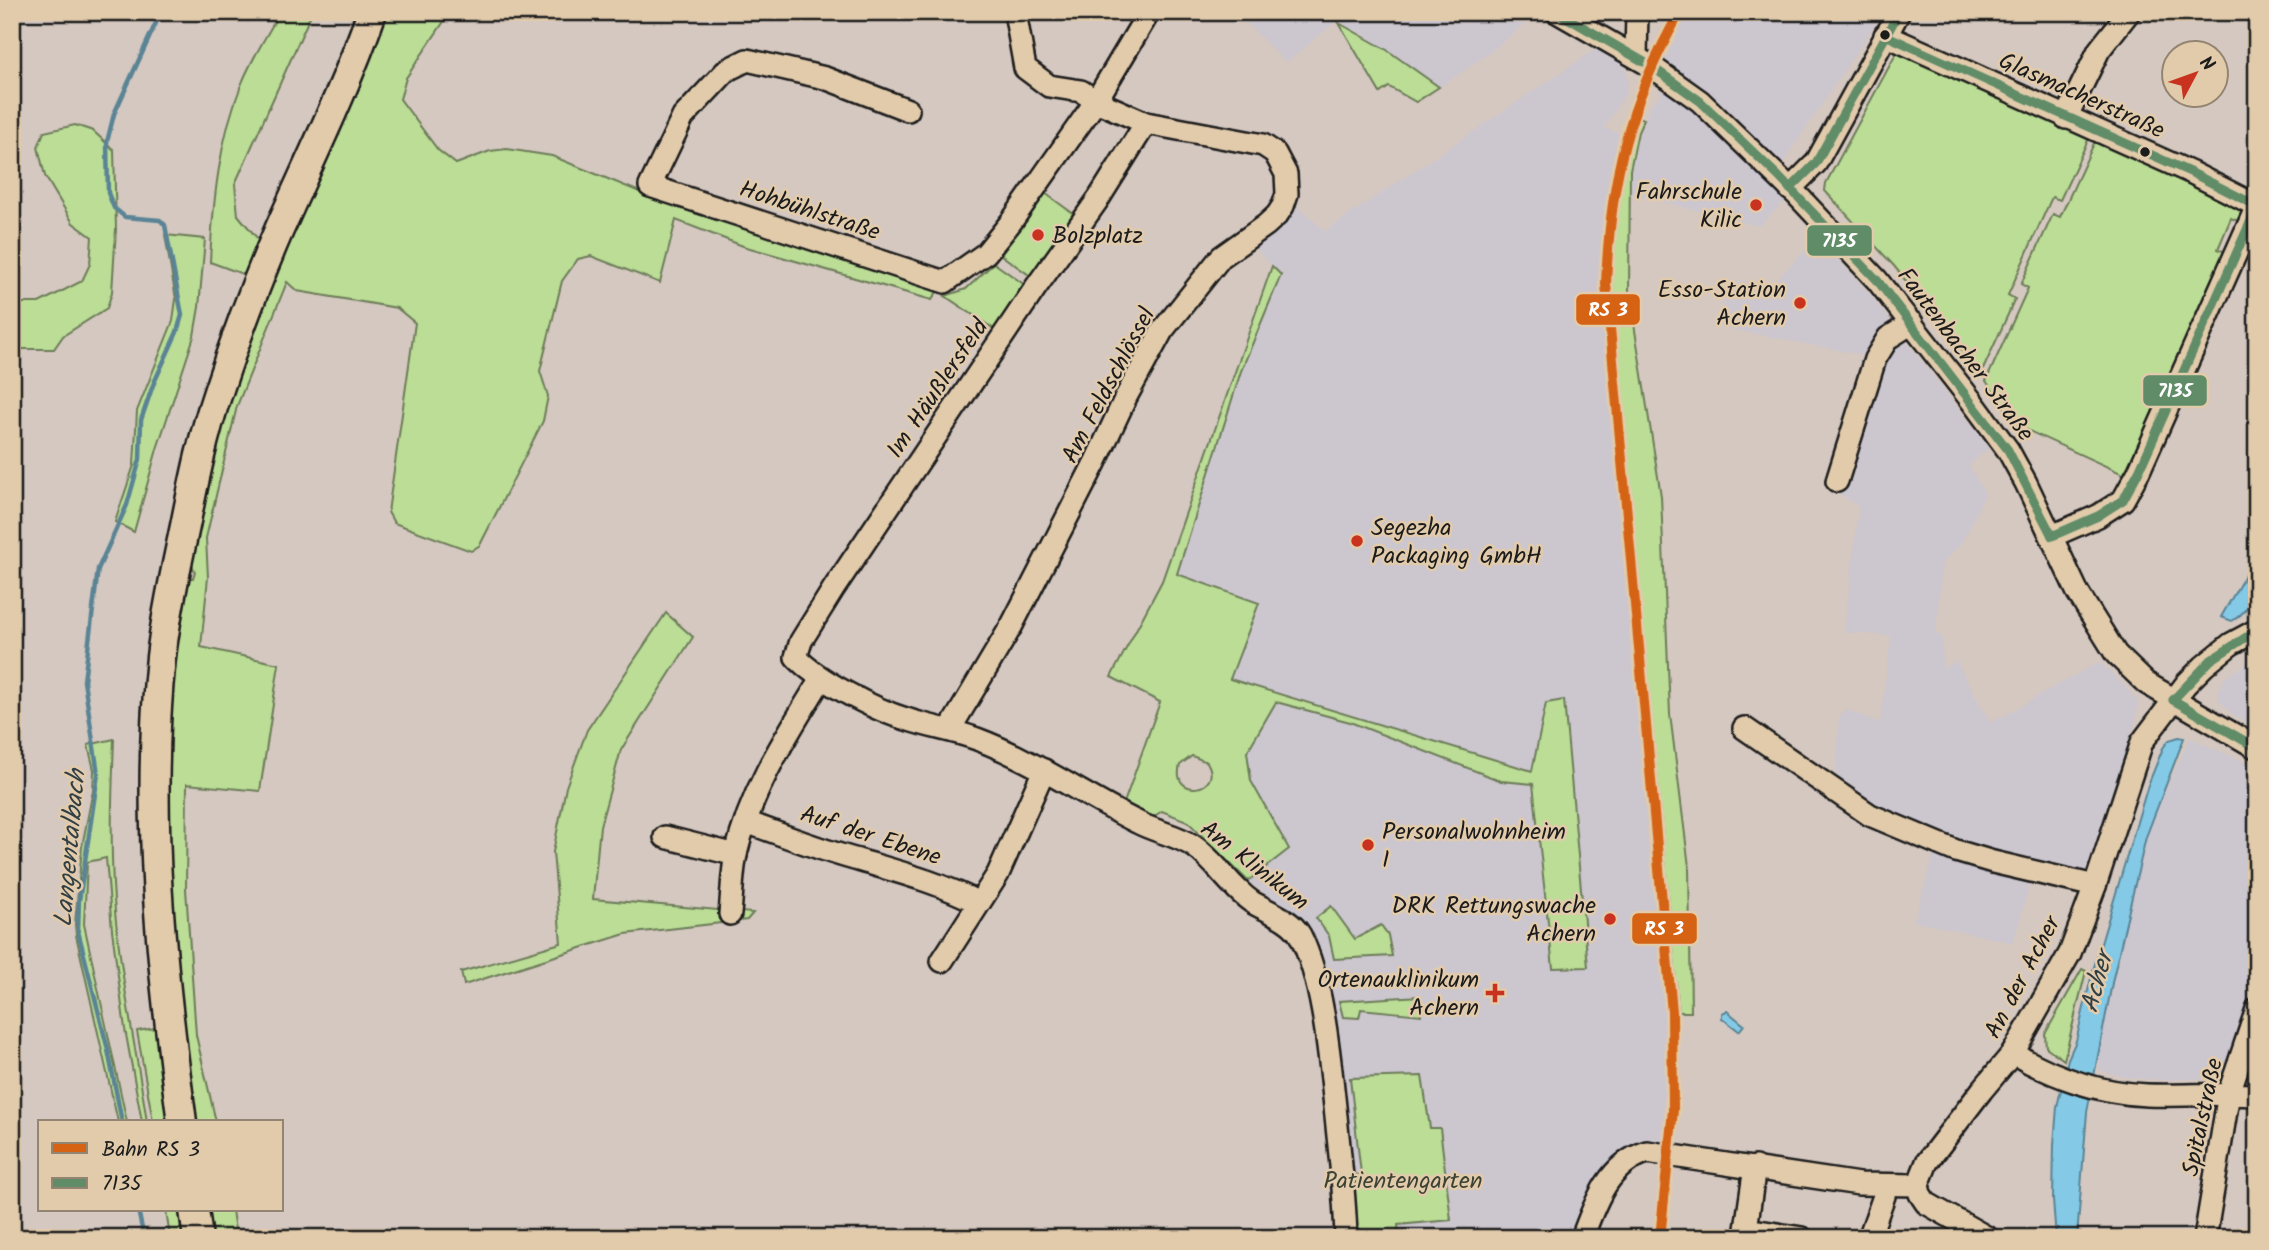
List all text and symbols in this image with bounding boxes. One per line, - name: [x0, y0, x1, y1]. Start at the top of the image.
- unlabelled marker: [1878, 28, 1892, 42]
- north arrow: [2160, 38, 2230, 108]
- street label: Glasmacherstraße: [1992, 42, 2171, 151]
- text: N: [2191, 50, 2222, 79]
- unlabelled marker: [2138, 145, 2152, 159]
- street label: Hohbühlstraße: [734, 170, 885, 253]
- place label: Fahrschule Kilic: [1635, 173, 1742, 240]
- marker: Fahrschule Kilic: [1748, 197, 1764, 213]
- place label: Bolzplatz: [1052, 217, 1143, 256]
- line badge: 7135: [1806, 224, 1873, 257]
- marker: Bolzplatz: [1030, 227, 1046, 243]
- text: 7135: [1822, 227, 1858, 257]
- street label: Fautenbacher Straße: [1886, 259, 2044, 451]
- place label: Esso-Station Achern: [1658, 271, 1786, 338]
- line badge: RS 3: [1575, 293, 1641, 326]
- marker: Esso-Station Achern: [1792, 295, 1808, 311]
- text: RS 3: [1588, 296, 1628, 326]
- street label: Am Feldschlössel: [1052, 300, 1167, 471]
- street label: Im Häußlersfeld: [877, 310, 1000, 467]
- line badge: 7135: [2142, 374, 2208, 407]
- text: 7135: [2158, 377, 2194, 407]
- place label: Segezha Packaging GmbH: [1371, 509, 1542, 576]
- marker: Segezha Packaging GmbH: [1349, 533, 1365, 549]
- water label: Langentalbach: [43, 766, 99, 929]
- street label: Auf der Ebene: [795, 795, 946, 878]
- street label: Am Klinikum: [1191, 811, 1317, 921]
- place label: Personalwohnheim I: [1382, 813, 1566, 880]
- marker: Personalwohnheim I: [1360, 837, 1376, 853]
- place label: DRK Rettungswache Achern: [1392, 887, 1596, 954]
- street label: An der Acher: [1975, 907, 2073, 1046]
- marker: DRK Rettungswache Achern: [1602, 911, 1618, 927]
- line badge: RS 3: [1631, 912, 1698, 945]
- text: RS 3: [1644, 915, 1684, 945]
- water label: Acher: [2070, 942, 2128, 1018]
- place label: Ortenauklinikum Achern: [1317, 961, 1479, 1028]
- marker: Ortenauklinikum Achern: [1485, 983, 1505, 1003]
- street label: Spitalstraße: [2172, 1054, 2235, 1180]
- legend: [38, 1120, 284, 1212]
- text: Bahn RS 3: [102, 1134, 200, 1167]
- park label: Patientengarten: [1323, 1162, 1483, 1201]
- text: 7135: [102, 1168, 143, 1201]

